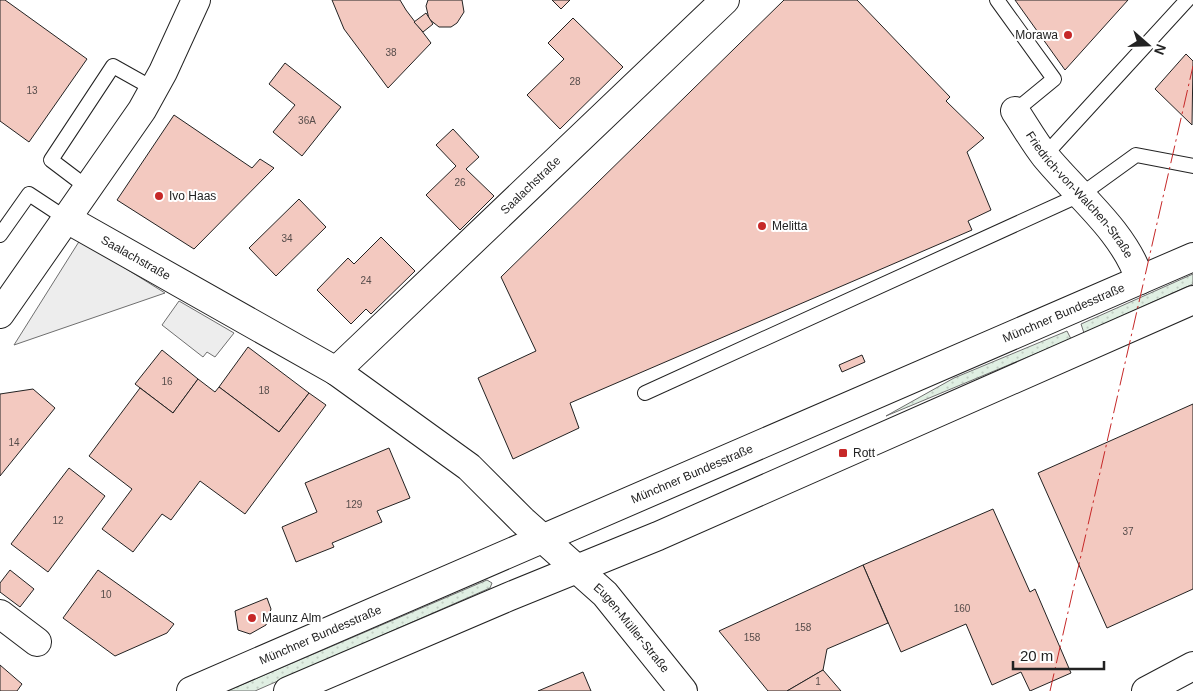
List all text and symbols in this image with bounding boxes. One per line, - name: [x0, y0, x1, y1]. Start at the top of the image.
- north arrow: [1123, 20, 1173, 70]
- place label: Morawa: [1015, 28, 1058, 42]
- marker: Morawa: [1062, 29, 1074, 41]
- text: N: [1151, 42, 1169, 57]
- house number: 38: [385, 47, 397, 58]
- house number: 28: [569, 76, 581, 87]
- house number: 13: [26, 85, 38, 96]
- house number: 36A: [298, 115, 316, 126]
- street label: Friedrich-von-Walchen-Straße: [1023, 129, 1136, 261]
- street label: Saalachstraße: [498, 153, 564, 217]
- house number: 26: [454, 177, 466, 188]
- place label: Ivo Haas: [169, 189, 216, 203]
- marker: Ivo Haas: [153, 190, 165, 202]
- place label: Melitta: [772, 219, 808, 233]
- marker: Melitta: [756, 220, 768, 232]
- street label: Saalachstraße: [99, 233, 173, 283]
- house number: 34: [281, 233, 293, 244]
- house number: 24: [360, 275, 372, 286]
- street label: Münchner Bundesstraße: [1000, 280, 1127, 346]
- house number: 16: [161, 376, 173, 387]
- house number: 18: [258, 385, 270, 396]
- house number: 14: [8, 437, 20, 448]
- street label: Münchner Bundesstraße: [629, 441, 755, 507]
- place label: Rott: [853, 446, 876, 460]
- marker: Rott: [837, 447, 849, 459]
- house number: 129: [346, 499, 363, 510]
- house number: 12: [52, 515, 64, 526]
- house number: 37: [1122, 526, 1134, 537]
- street label: Eugen-Müller-Straße: [591, 580, 672, 675]
- house number: 10: [100, 589, 112, 600]
- street label: Münchner Bundesstraße: [257, 602, 384, 668]
- house number: 160: [954, 603, 971, 614]
- place label: Maunz Alm: [262, 611, 321, 625]
- marker: Maunz Alm: [246, 612, 258, 624]
- house number: 158: [795, 622, 812, 633]
- house number: 158: [744, 632, 761, 643]
- scale bar: [1013, 638, 1104, 670]
- text: 20 m: [1020, 647, 1053, 664]
- house number: 1: [815, 676, 821, 687]

